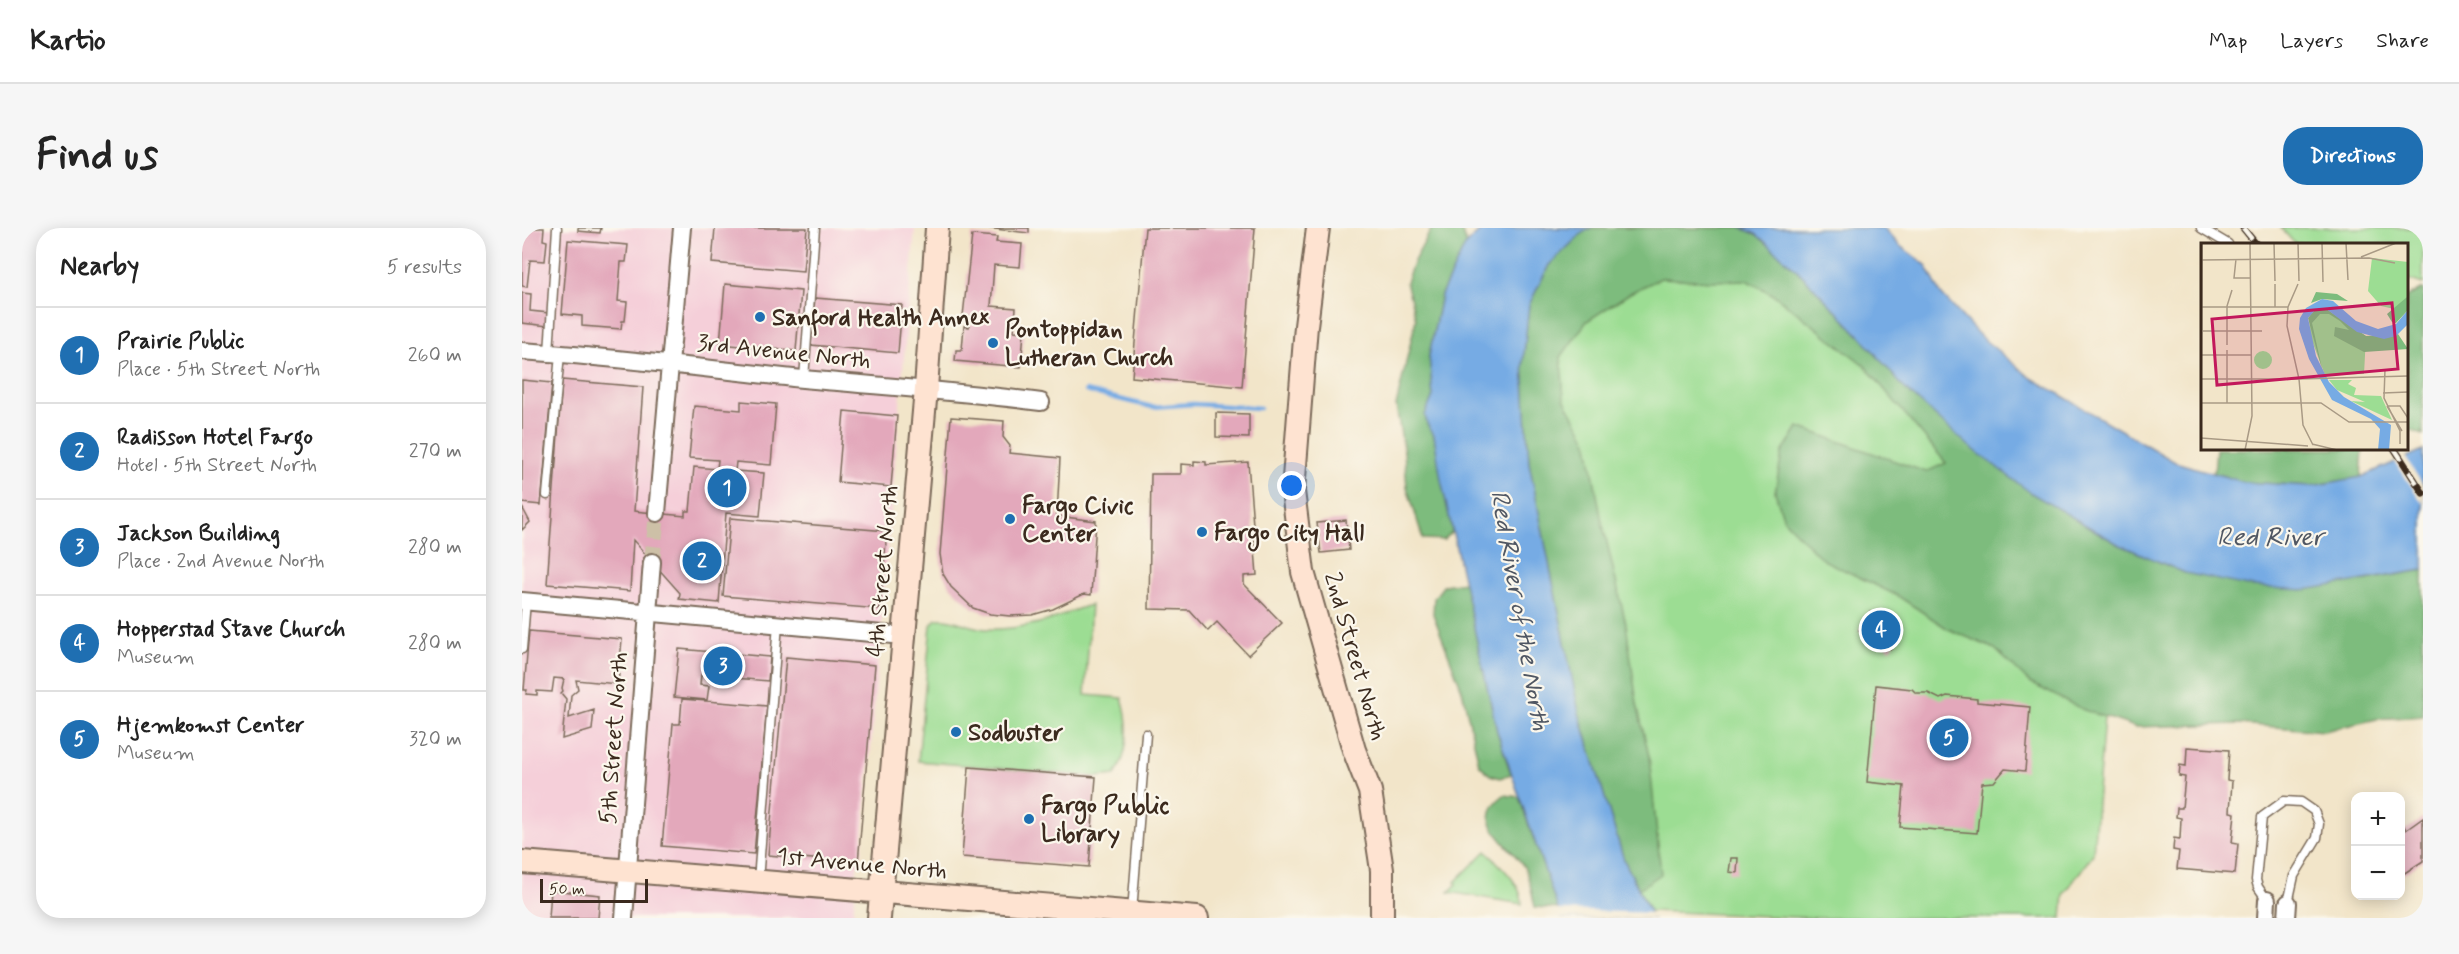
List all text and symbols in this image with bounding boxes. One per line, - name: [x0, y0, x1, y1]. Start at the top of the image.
- text: Kartio: [30, 23, 106, 60]
- text: Map: [2209, 27, 2247, 55]
- text: Layers: [2280, 27, 2343, 55]
- text: Share: [2376, 27, 2429, 55]
- button: Directions: [2283, 127, 2423, 185]
- text: Find us: [36, 129, 158, 184]
- inset map: [2201, 243, 2408, 450]
- text: Nearby: [60, 250, 139, 284]
- text: 5 results: [387, 254, 462, 281]
- place label: Sanford Health Annex: [772, 303, 990, 336]
- marker: Sanford Health Annex: [753, 310, 767, 324]
- place label: Pontoppidan Lutheran Church: [1005, 315, 1173, 374]
- text: Prairie Public: [117, 328, 244, 356]
- street label: 3rd Avenue North: [695, 328, 872, 377]
- marker: Pontoppidan Lutheran Church: [986, 336, 1000, 350]
- text: 1: [75, 342, 84, 369]
- text: 260 m: [408, 342, 462, 369]
- text: Place · 5th Street North: [117, 356, 320, 383]
- text: Radisson Hotel Fargo: [117, 424, 313, 452]
- text: 2: [75, 438, 84, 465]
- text: 270 m: [409, 438, 462, 465]
- text: Hotel · 5th Street North: [117, 452, 317, 479]
- pin: 1: [708, 466, 746, 510]
- your location: [1277, 471, 1306, 500]
- street label: 4th Street North: [861, 484, 906, 658]
- water label: Red River of the North: [1481, 488, 1557, 733]
- place label: Fargo Civic Center: [1022, 491, 1134, 550]
- marker: Fargo Civic Center: [1003, 512, 1017, 526]
- place label: Fargo City Hall: [1214, 518, 1364, 552]
- text: Jackson Building: [117, 520, 280, 548]
- water label: Red River: [2217, 521, 2326, 555]
- marker: Fargo City Hall: [1195, 525, 1209, 539]
- text: 3: [75, 534, 84, 561]
- text: 280 m: [408, 534, 462, 561]
- pin: 2: [682, 538, 722, 584]
- text: Place · 2nd Avenue North: [117, 548, 325, 575]
- street label: 2nd Street North: [1316, 569, 1393, 744]
- pin: 4: [1862, 608, 1900, 652]
- text: Hopperstad Stave Church: [117, 616, 345, 644]
- text: 4: [74, 630, 85, 657]
- text: 280 m: [408, 630, 462, 657]
- text: Museum: [117, 644, 195, 671]
- pin: 3: [704, 644, 742, 688]
- street label: 5th Street North: [593, 651, 636, 825]
- text: Hjemkomst Center: [117, 712, 305, 740]
- pin: 5: [1930, 716, 1968, 760]
- place label: Sodbuster: [968, 718, 1063, 749]
- marker: Sodbuster: [949, 725, 963, 739]
- text: 5: [74, 726, 86, 753]
- text: 320 m: [409, 726, 462, 753]
- text: Museum: [117, 740, 195, 767]
- place label: Fargo Public Library: [1041, 791, 1169, 850]
- map controls: [2351, 792, 2405, 900]
- button: +: [2351, 792, 2405, 846]
- marker: Fargo Public Library: [1022, 812, 1036, 826]
- street label: 1st Avenue North: [776, 842, 948, 887]
- button: −: [2351, 846, 2405, 900]
- scale bar: [540, 876, 648, 904]
- text: 50 m: [549, 879, 585, 900]

